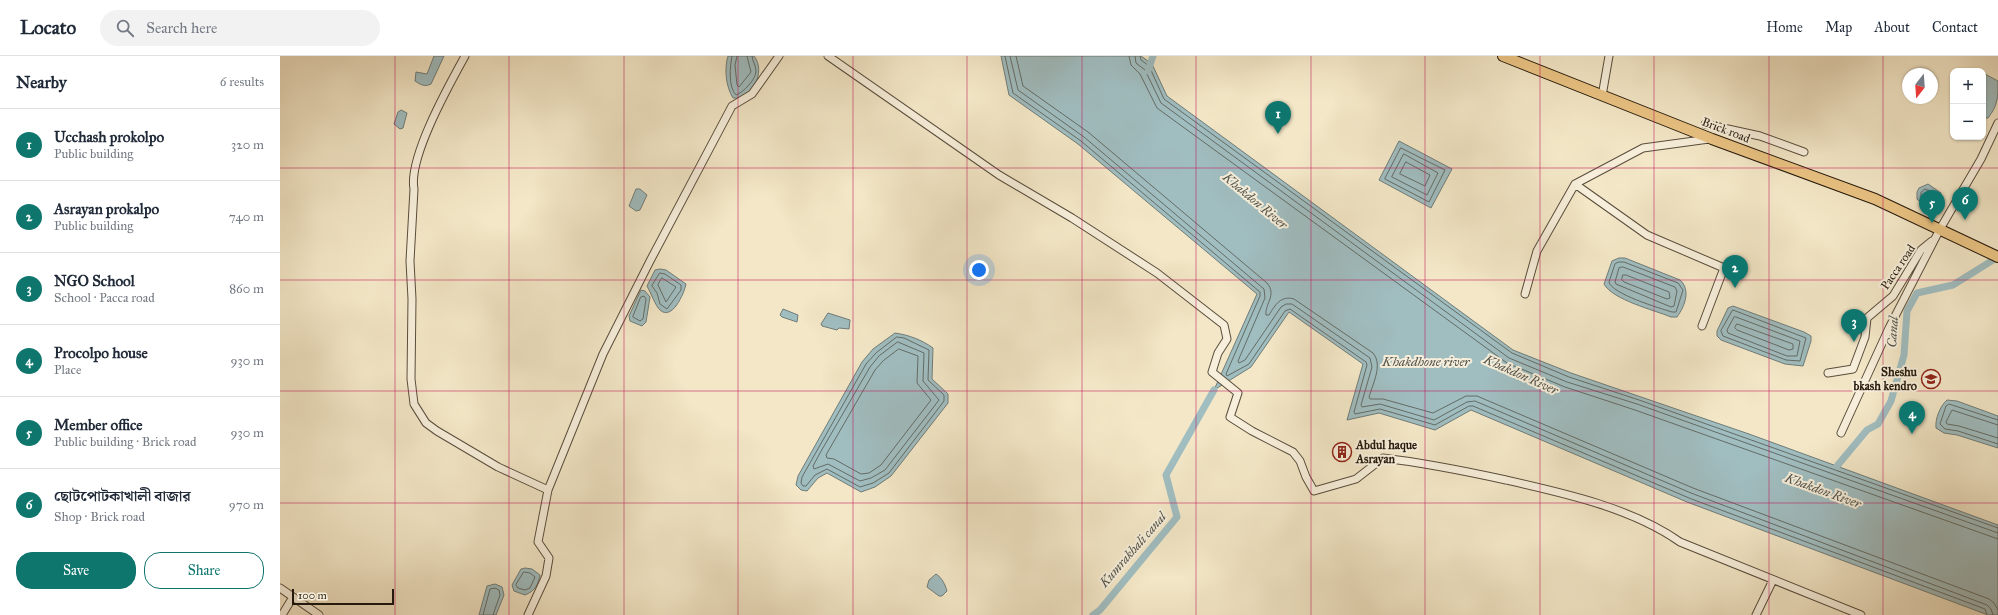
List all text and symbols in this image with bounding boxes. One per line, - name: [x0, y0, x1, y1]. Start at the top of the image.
- search box: [100, 10, 380, 46]
- text: Locato: [20, 16, 76, 39]
- icon: search: [114, 17, 136, 39]
- text: Search here: [146, 19, 217, 37]
- text: Home: [1766, 19, 1803, 36]
- text: Map: [1825, 19, 1852, 36]
- text: About: [1874, 19, 1910, 36]
- text: Contact: [1932, 19, 1978, 36]
- north arrow: [1902, 68, 1938, 104]
- map controls: [1950, 68, 1986, 140]
- button: +: [1950, 68, 1986, 104]
- text: Nearby: [16, 72, 67, 93]
- text: 6 results: [220, 74, 264, 90]
- pin: 1: [1265, 101, 1291, 134]
- button: −: [1950, 104, 1986, 140]
- street label: Brick road: [1700, 114, 1752, 146]
- text: Ucchash prokolpo: [54, 128, 164, 146]
- text: 1: [26, 137, 32, 153]
- text: 320 m: [231, 137, 264, 153]
- text: Public building: [54, 146, 133, 162]
- water label: Khakdon River: [1219, 169, 1291, 233]
- pin: 6: [1952, 187, 1978, 220]
- pin: 5: [1919, 190, 1945, 223]
- text: Asrayan prokalpo: [54, 200, 159, 218]
- text: 2: [26, 209, 32, 225]
- text: 740 m: [229, 209, 264, 225]
- text: Public building: [54, 218, 133, 234]
- street label: Pacca road: [1878, 242, 1918, 292]
- pin: 2: [1722, 255, 1748, 288]
- your location: [969, 260, 989, 280]
- text: NGO School: [54, 272, 135, 290]
- text: 3: [26, 281, 32, 297]
- text: 860 m: [229, 281, 264, 297]
- text: School · Pacca road: [54, 290, 155, 306]
- pin: 3: [1841, 309, 1867, 342]
- water label: Canal: [1884, 314, 1902, 348]
- text: Procolpo house: [54, 344, 148, 362]
- water label: Khakdon River: [1480, 351, 1561, 399]
- text: 4: [25, 353, 33, 369]
- text: 930 m: [231, 353, 264, 369]
- water label: Khakdhone river: [1381, 354, 1470, 370]
- text: Place: [54, 362, 81, 378]
- place label: Sheshu bkash kendro: [1852, 365, 1918, 393]
- school or university icon: Sheshu bkash kendro: [1920, 368, 1942, 390]
- pin: 4: [1899, 401, 1925, 434]
- text: Member office: [54, 416, 143, 434]
- text: 5: [26, 425, 32, 441]
- text: 930 m: [231, 425, 264, 441]
- text: Public building · Brick road: [54, 434, 197, 450]
- place label: Abdul haque Asrayan: [1355, 438, 1417, 467]
- building icon: Abdul haque Asrayan: [1331, 441, 1353, 463]
- water label: Khakdon River: [1782, 470, 1864, 512]
- text: ছোটপোটকাখালী বাজার: [54, 487, 191, 505]
- text: 6: [26, 497, 32, 513]
- text: 970 m: [229, 497, 264, 513]
- water label: Kumrakhali canal: [1096, 508, 1171, 591]
- text: Shop · Brick road: [54, 509, 145, 525]
- button: Save: [16, 552, 136, 589]
- button: Share: [144, 552, 264, 589]
- scale bar: [292, 587, 394, 606]
- text: 100 m: [298, 589, 327, 602]

